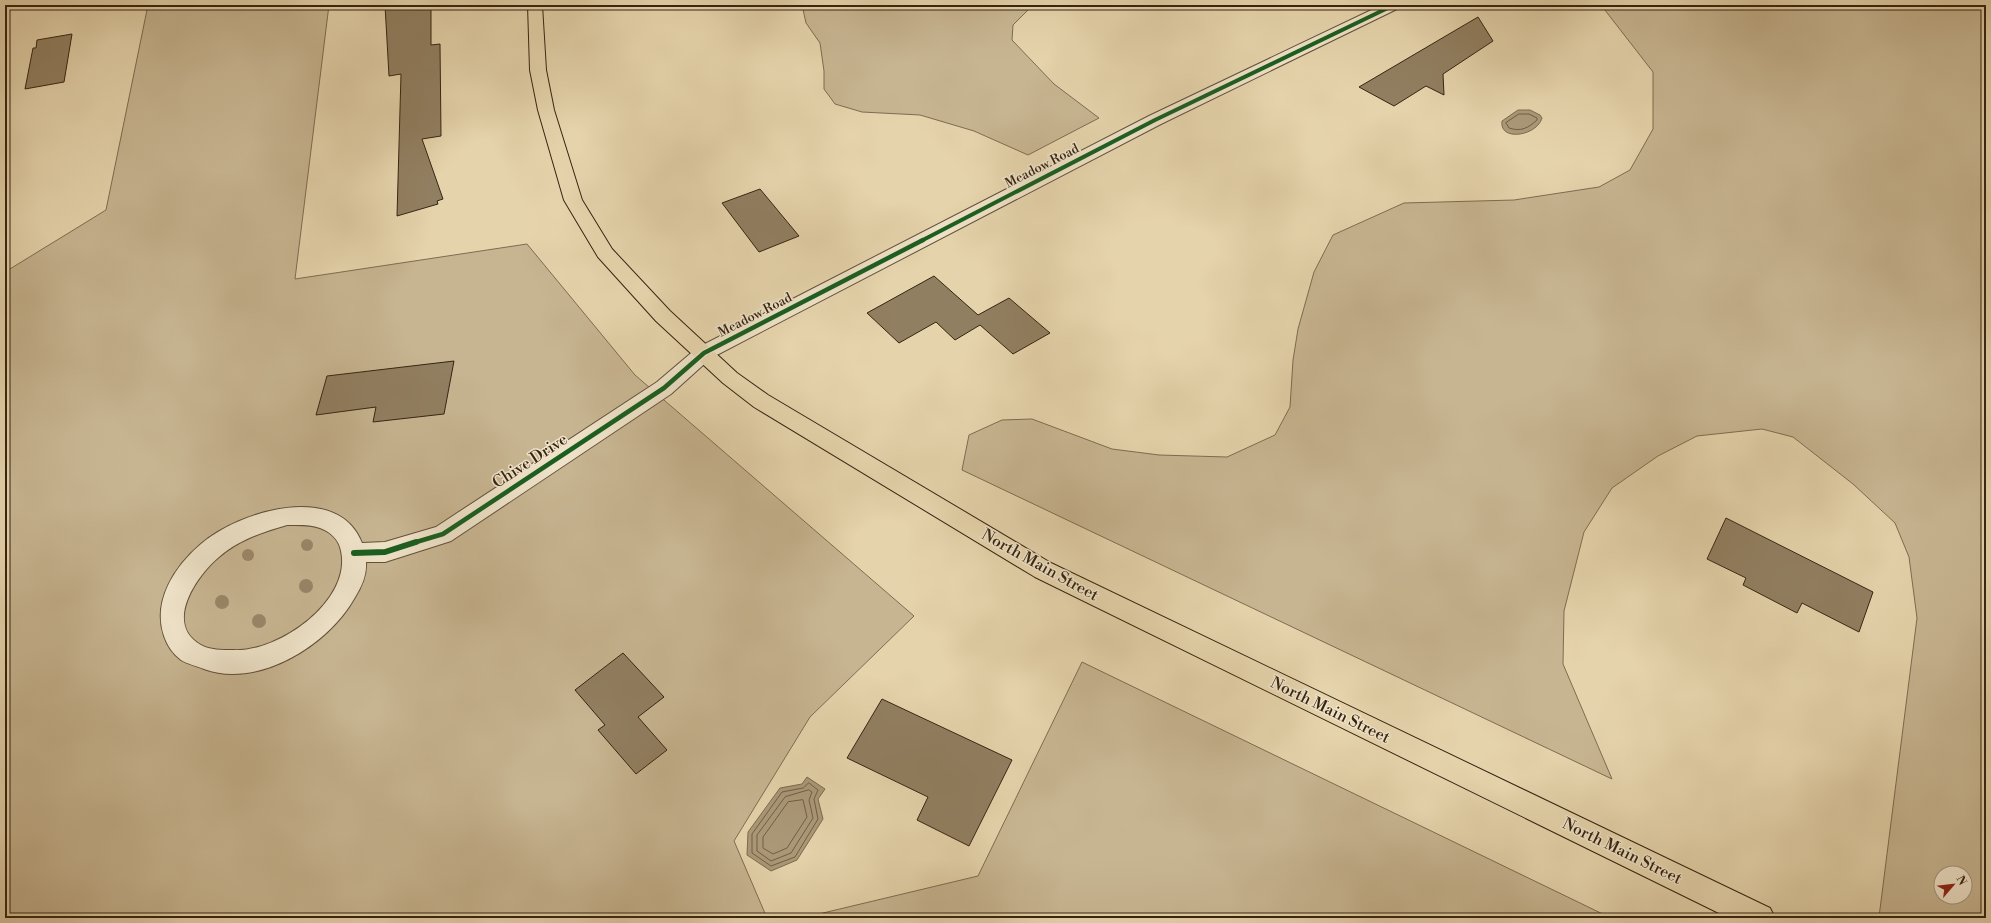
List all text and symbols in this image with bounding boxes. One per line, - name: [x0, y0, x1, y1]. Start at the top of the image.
- street label: Meadow Road: [1002, 140, 1082, 191]
- street label: Meadow Road: [715, 289, 795, 340]
- street label: Chive Drive: [489, 429, 571, 493]
- street label: North Main Street: [978, 525, 1102, 606]
- street label: North Main Street: [1267, 672, 1393, 748]
- street label: North Main Street: [1559, 813, 1685, 889]
- north arrow: [1933, 865, 1973, 905]
- text: N: [1953, 874, 1969, 888]

